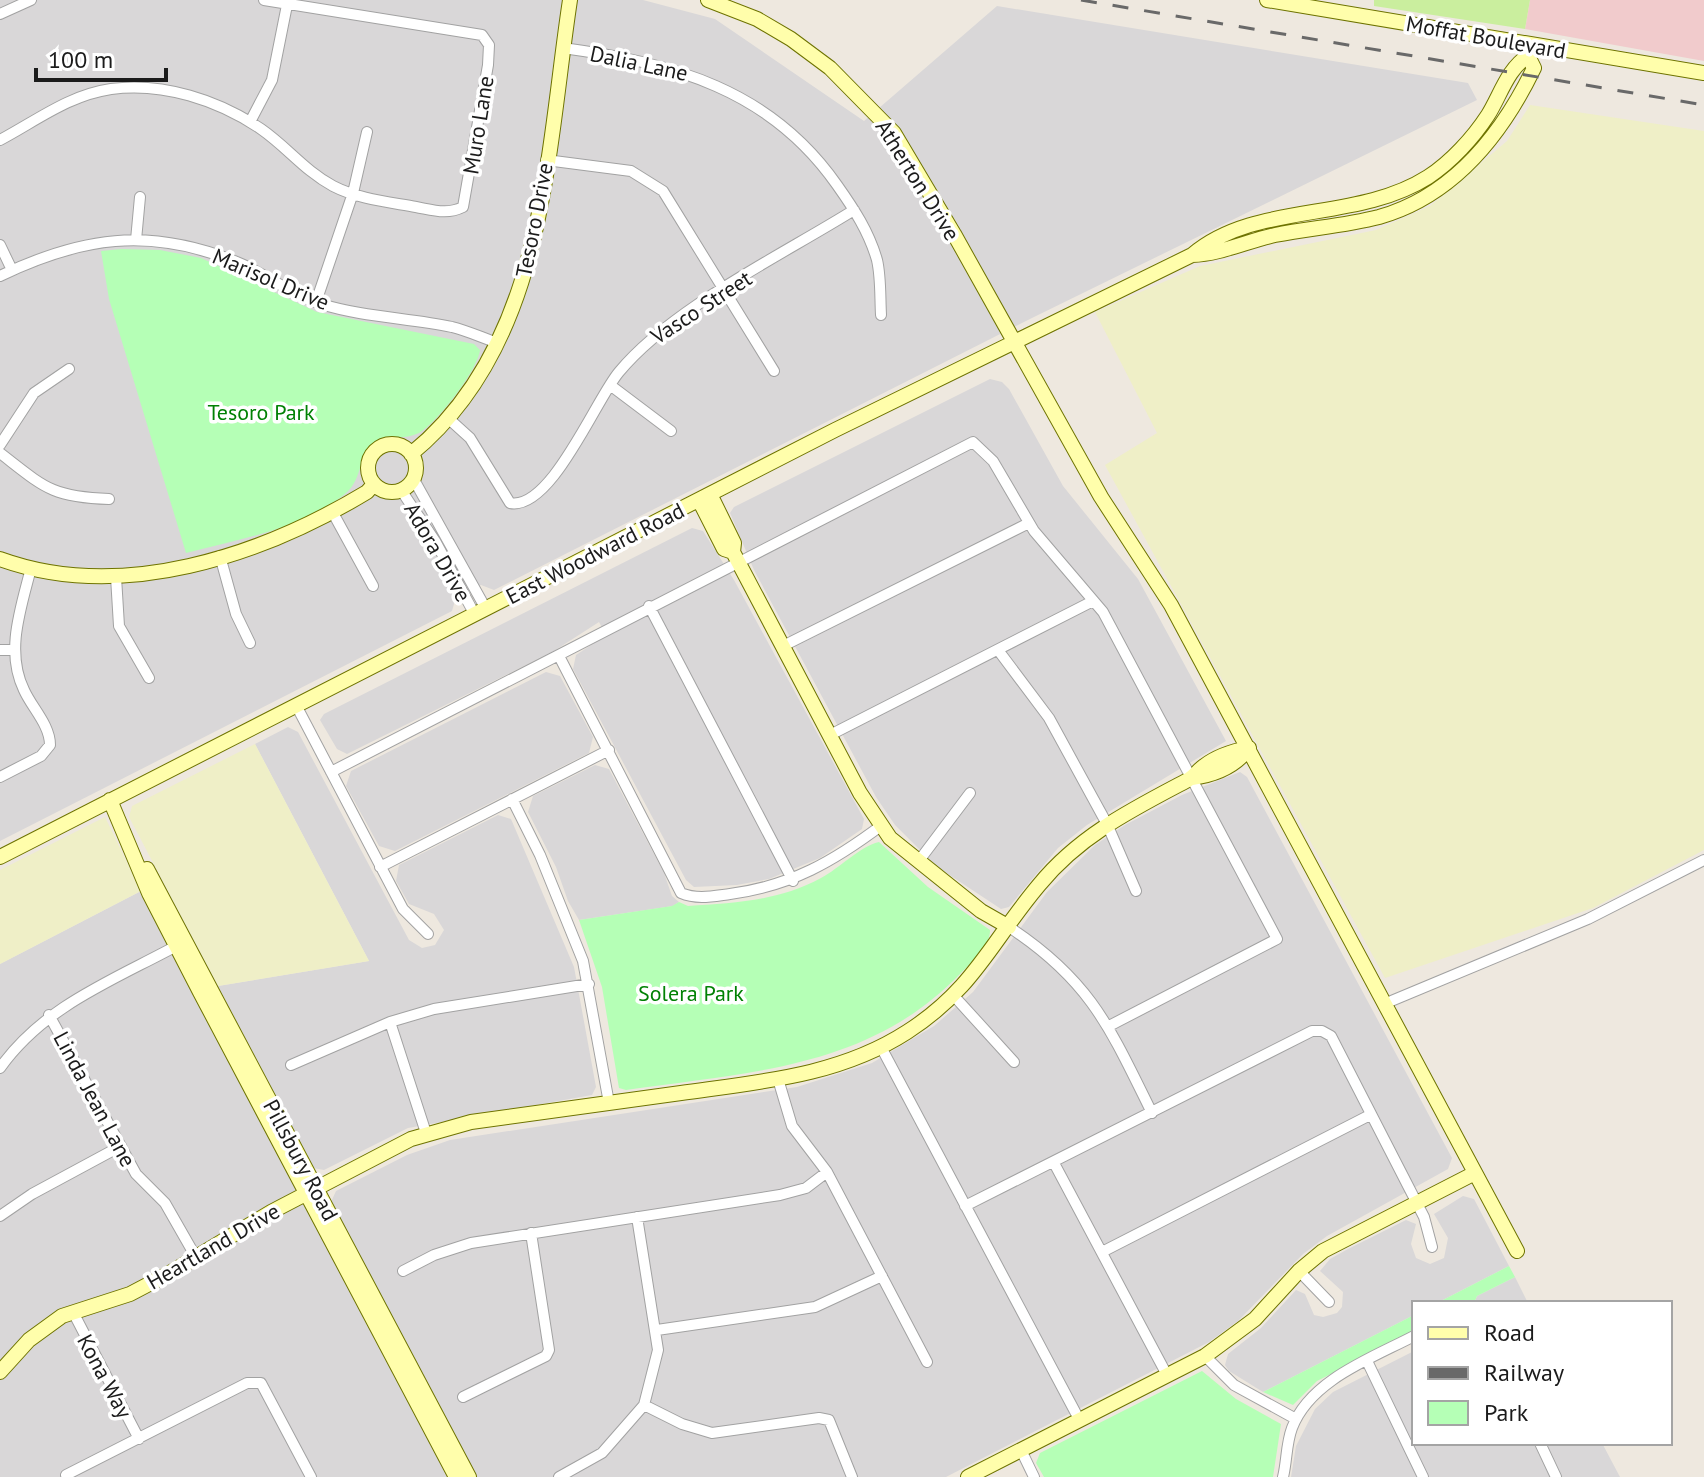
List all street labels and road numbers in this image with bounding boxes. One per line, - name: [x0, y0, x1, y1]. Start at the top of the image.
- street label: Moffat Boulevard: [1404, 9, 1568, 65]
- street label: Dalia Lane: [587, 39, 691, 87]
- street label: Muro Lane: [456, 74, 500, 176]
- street label: Atherton Drive: [870, 114, 966, 246]
- street label: Tesoro Drive: [509, 160, 559, 280]
- street label: Marisol Drive: [208, 242, 334, 316]
- street label: Vasco Street: [644, 264, 757, 351]
- street label: East Woodward Road: [501, 496, 689, 610]
- street label: Adora Drive: [398, 497, 478, 607]
- street label: Linda Jean Lane: [48, 1026, 142, 1172]
- street label: Pillsbury Road: [257, 1095, 345, 1225]
- street label: Heartland Drive: [142, 1197, 284, 1295]
- street label: Kona Way: [71, 1329, 139, 1423]

